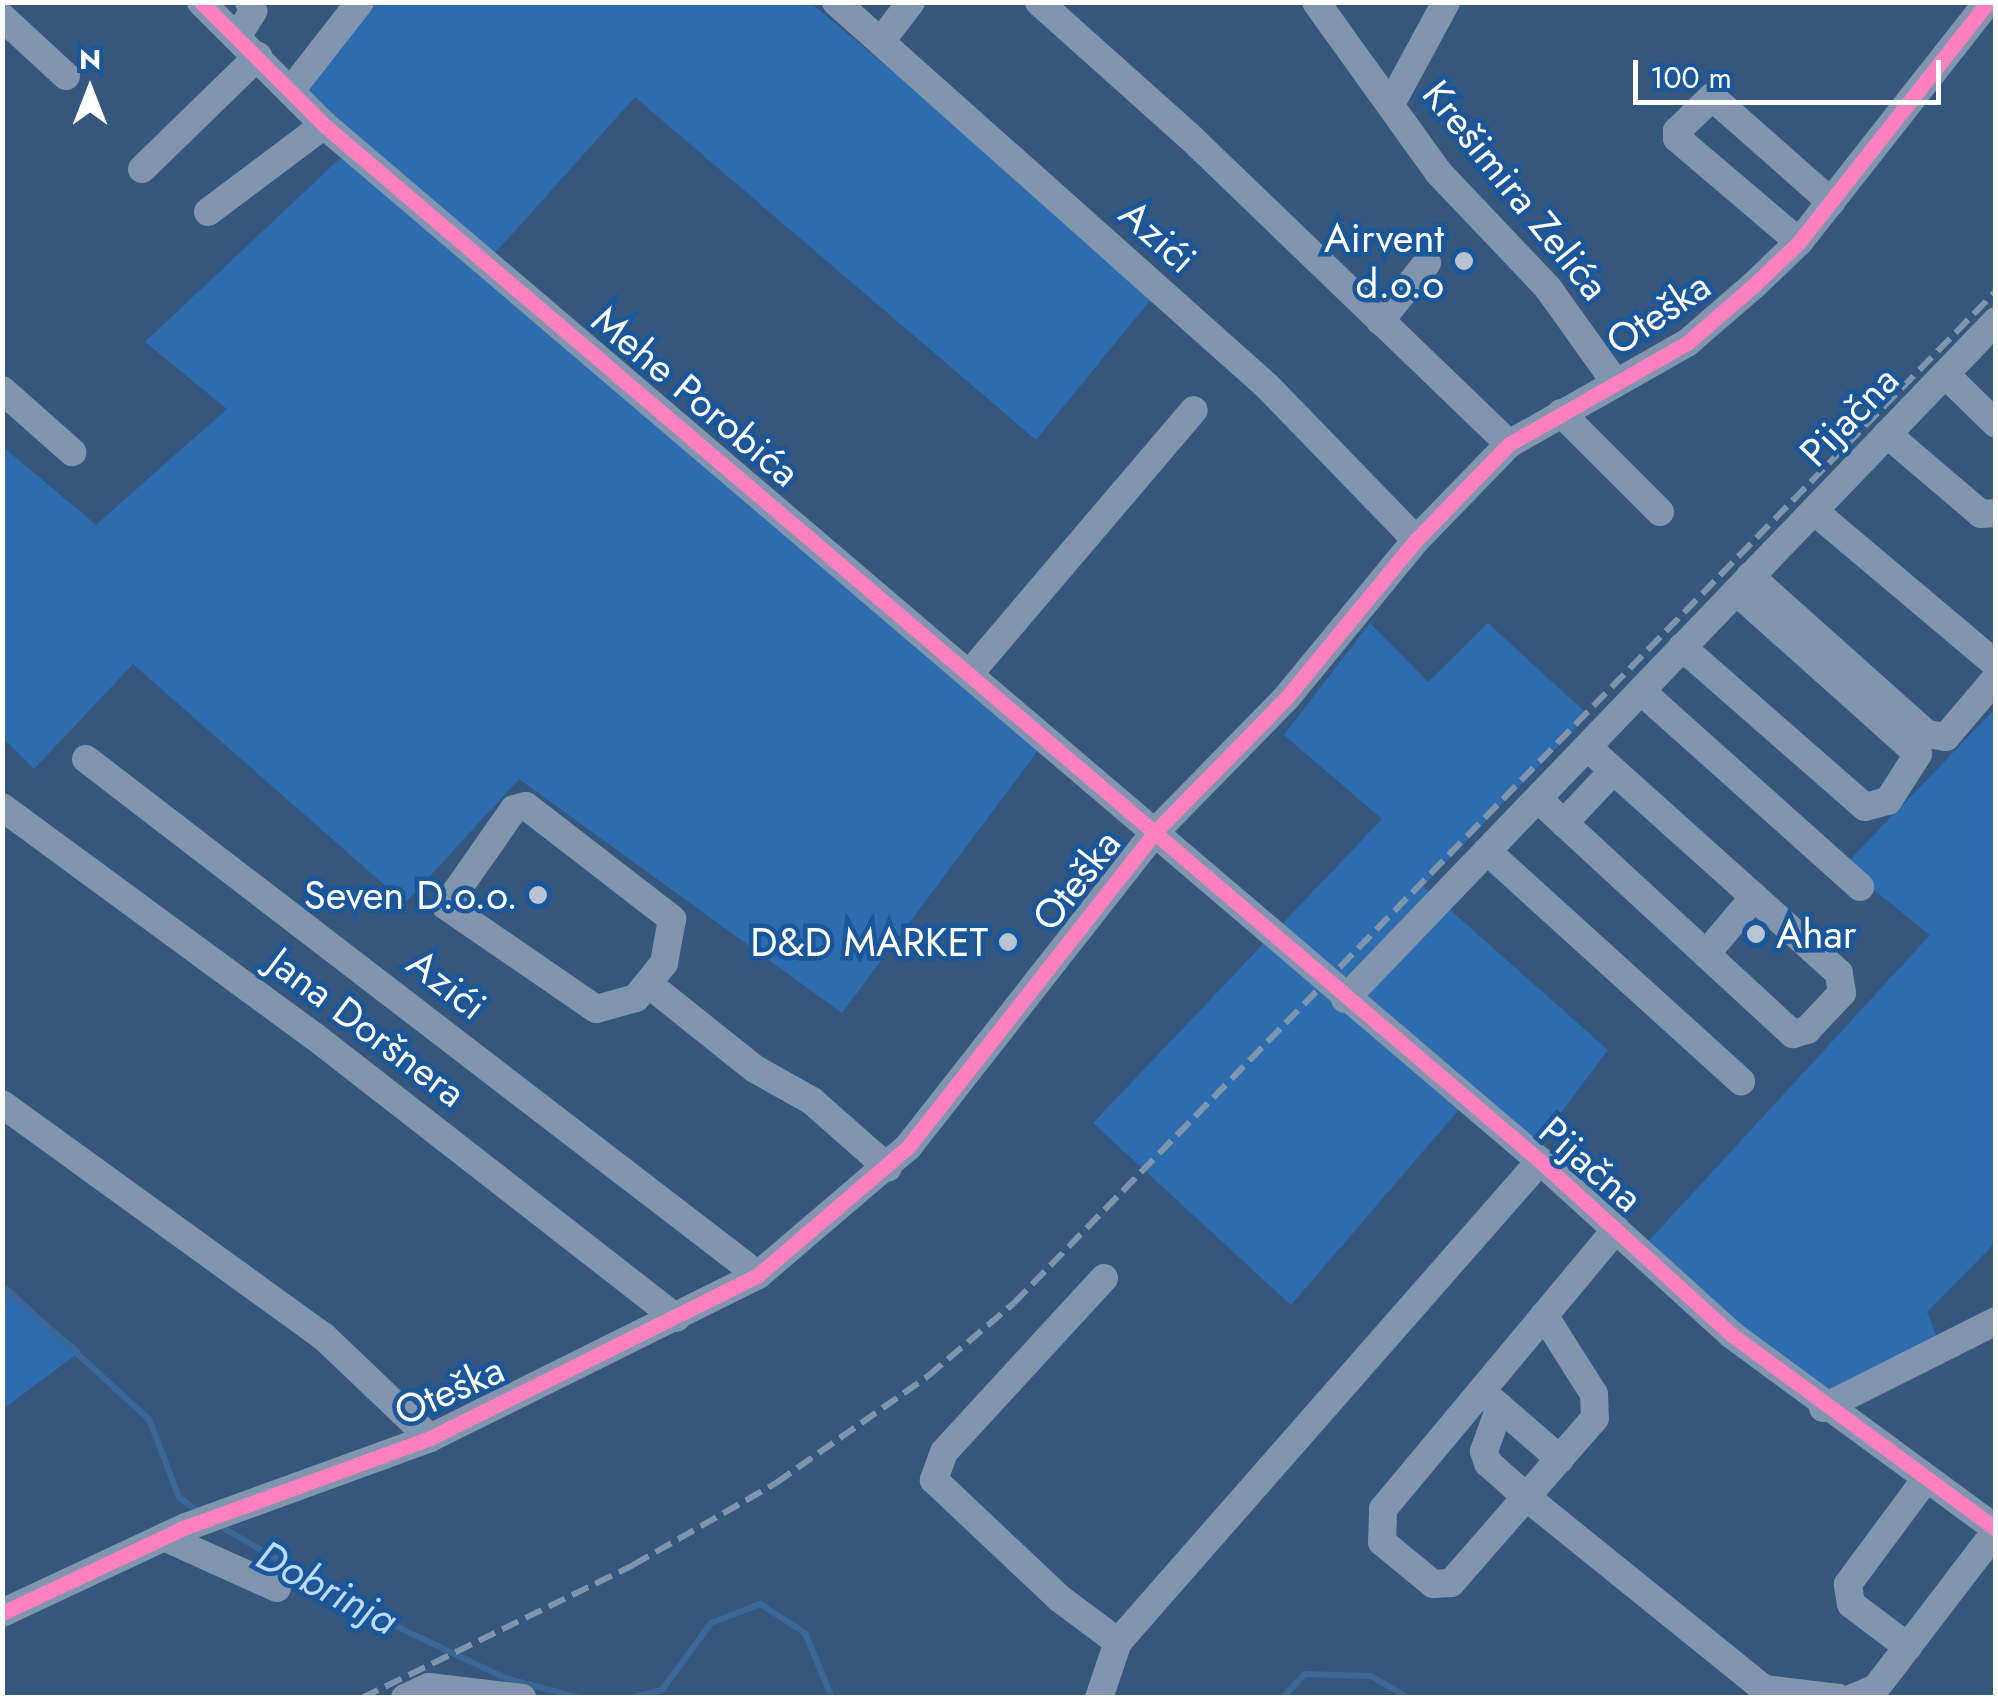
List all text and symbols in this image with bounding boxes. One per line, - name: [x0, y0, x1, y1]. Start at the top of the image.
- text: N: [79, 39, 101, 80]
- north arrow: [40, 40, 140, 140]
- scale bar: [1638, 40, 1946, 102]
- text: 100 m: [1650, 56, 1732, 99]
- street label: Krešimira Zelića: [1413, 71, 1619, 309]
- street label: Azići: [1110, 189, 1206, 283]
- place label: Airvent d.o.o: [1324, 214, 1444, 308]
- marker: Airvent d.o.o: [1453, 250, 1475, 272]
- street label: Oteška: [1597, 261, 1719, 365]
- street label: Mehe Porobića: [583, 295, 809, 497]
- street label: Pijačna: [1790, 356, 1908, 476]
- street label: Oteška: [1022, 820, 1130, 940]
- place label: Seven D.o.o.: [304, 871, 518, 919]
- marker: Seven D.o.o.: [527, 884, 549, 906]
- place label: Ahar: [1776, 910, 1856, 958]
- place label: D&D MARKET: [750, 918, 988, 966]
- marker: Ahar: [1745, 923, 1767, 945]
- marker: D&D MARKET: [997, 931, 1019, 953]
- street label: Jana Doršnera: [259, 937, 475, 1117]
- street label: Azići: [398, 938, 496, 1030]
- street label: Pijačna: [1530, 1106, 1652, 1222]
- street label: Oteška: [387, 1345, 511, 1435]
- water label: Dobrinja: [248, 1530, 406, 1646]

